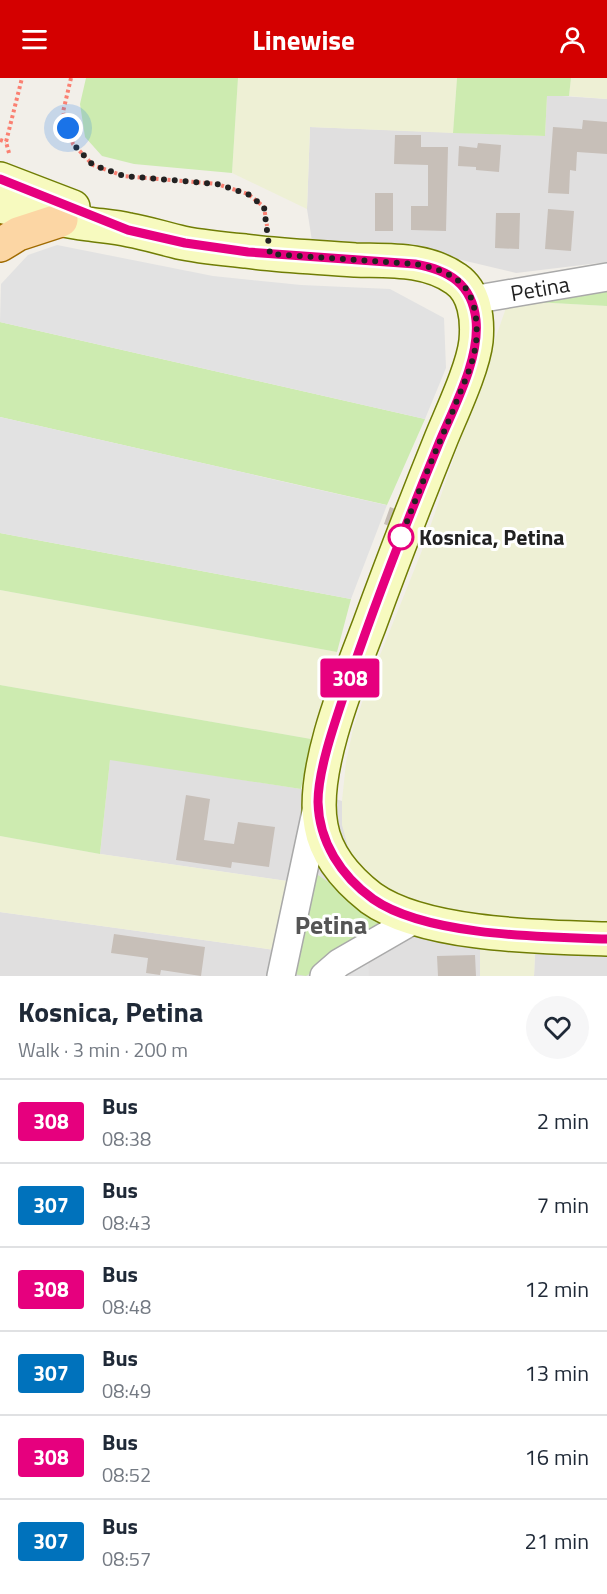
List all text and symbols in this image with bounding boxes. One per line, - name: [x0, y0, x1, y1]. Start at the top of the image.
- text: Linewise: [252, 19, 355, 60]
- icon: menu: [18, 23, 51, 56]
- icon: person: [556, 23, 589, 56]
- your location: [53, 113, 83, 143]
- street label: Petina: [508, 267, 572, 310]
- place label: Kosnica, Petina: [419, 520, 565, 554]
- marker: Kosnica, Petina: [388, 524, 414, 550]
- line badge: 308: [316, 658, 385, 698]
- text: 308: [332, 662, 368, 694]
- district label: Petina: [295, 905, 367, 944]
- text: Kosnica, Petina: [18, 990, 203, 1033]
- button: heart: [526, 996, 589, 1059]
- text: Walk · 3 min · 200 m: [18, 1034, 188, 1065]
- text: Bus: [102, 1089, 138, 1123]
- text: 2 min: [537, 1104, 589, 1138]
- text: 308: [33, 1105, 69, 1137]
- text: 08:38: [102, 1123, 151, 1154]
- text: Bus: [102, 1173, 138, 1207]
- text: 7 min: [537, 1188, 589, 1222]
- text: 307: [33, 1189, 69, 1221]
- text: 08:43: [102, 1207, 151, 1238]
- text: Bus: [102, 1257, 138, 1291]
- text: 12 min: [524, 1272, 589, 1306]
- text: 308: [33, 1273, 69, 1305]
- text: 08:48: [102, 1291, 151, 1322]
- text: Bus: [102, 1341, 138, 1375]
- text: 13 min: [524, 1356, 589, 1390]
- text: 307: [33, 1357, 69, 1389]
- text: 08:49: [102, 1375, 151, 1406]
- text: Bus: [102, 1425, 138, 1459]
- text: 16 min: [524, 1440, 589, 1474]
- text: 308: [33, 1441, 69, 1473]
- text: 08:52: [102, 1459, 151, 1490]
- text: Bus: [102, 1509, 138, 1543]
- text: 21 min: [524, 1524, 589, 1558]
- text: 307: [33, 1525, 69, 1557]
- text: 08:57: [102, 1543, 151, 1574]

